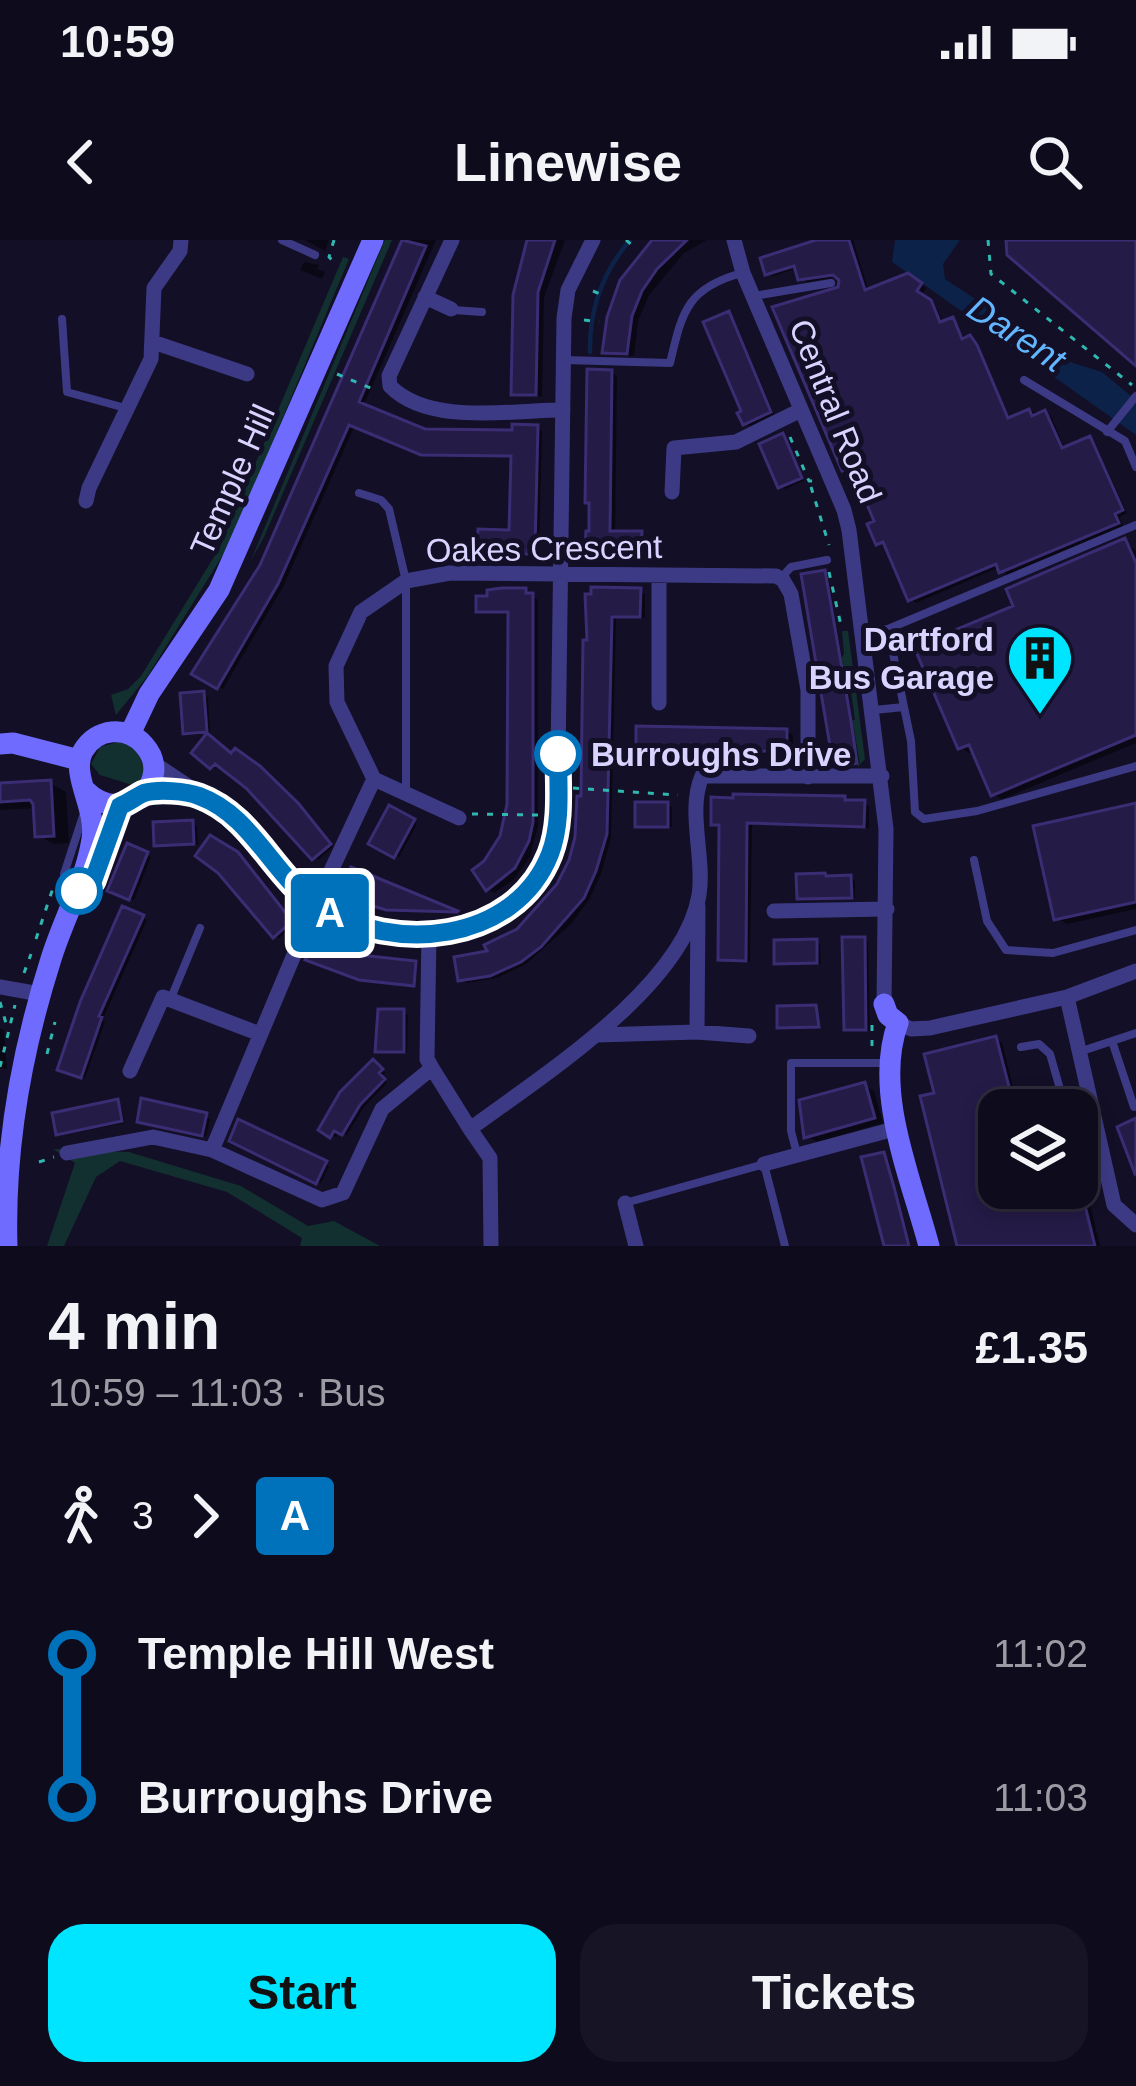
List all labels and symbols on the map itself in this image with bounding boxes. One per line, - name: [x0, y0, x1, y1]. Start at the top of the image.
- water label: Darent: [960, 287, 1075, 381]
- street label: Central Road: [782, 314, 889, 508]
- street label: Temple Hill: [183, 399, 282, 561]
- street label: Oakes Crescent: [425, 528, 663, 569]
- place label: Dartford Bus Garage: [809, 621, 994, 696]
- building icon: Dartford Bus Garage: [1005, 623, 1075, 717]
- marker: Burroughs Drive: [536, 732, 580, 776]
- place label: Burroughs Drive: [591, 736, 851, 773]
- unlabelled marker: [57, 869, 101, 913]
- line badge: A: [291, 874, 369, 952]

